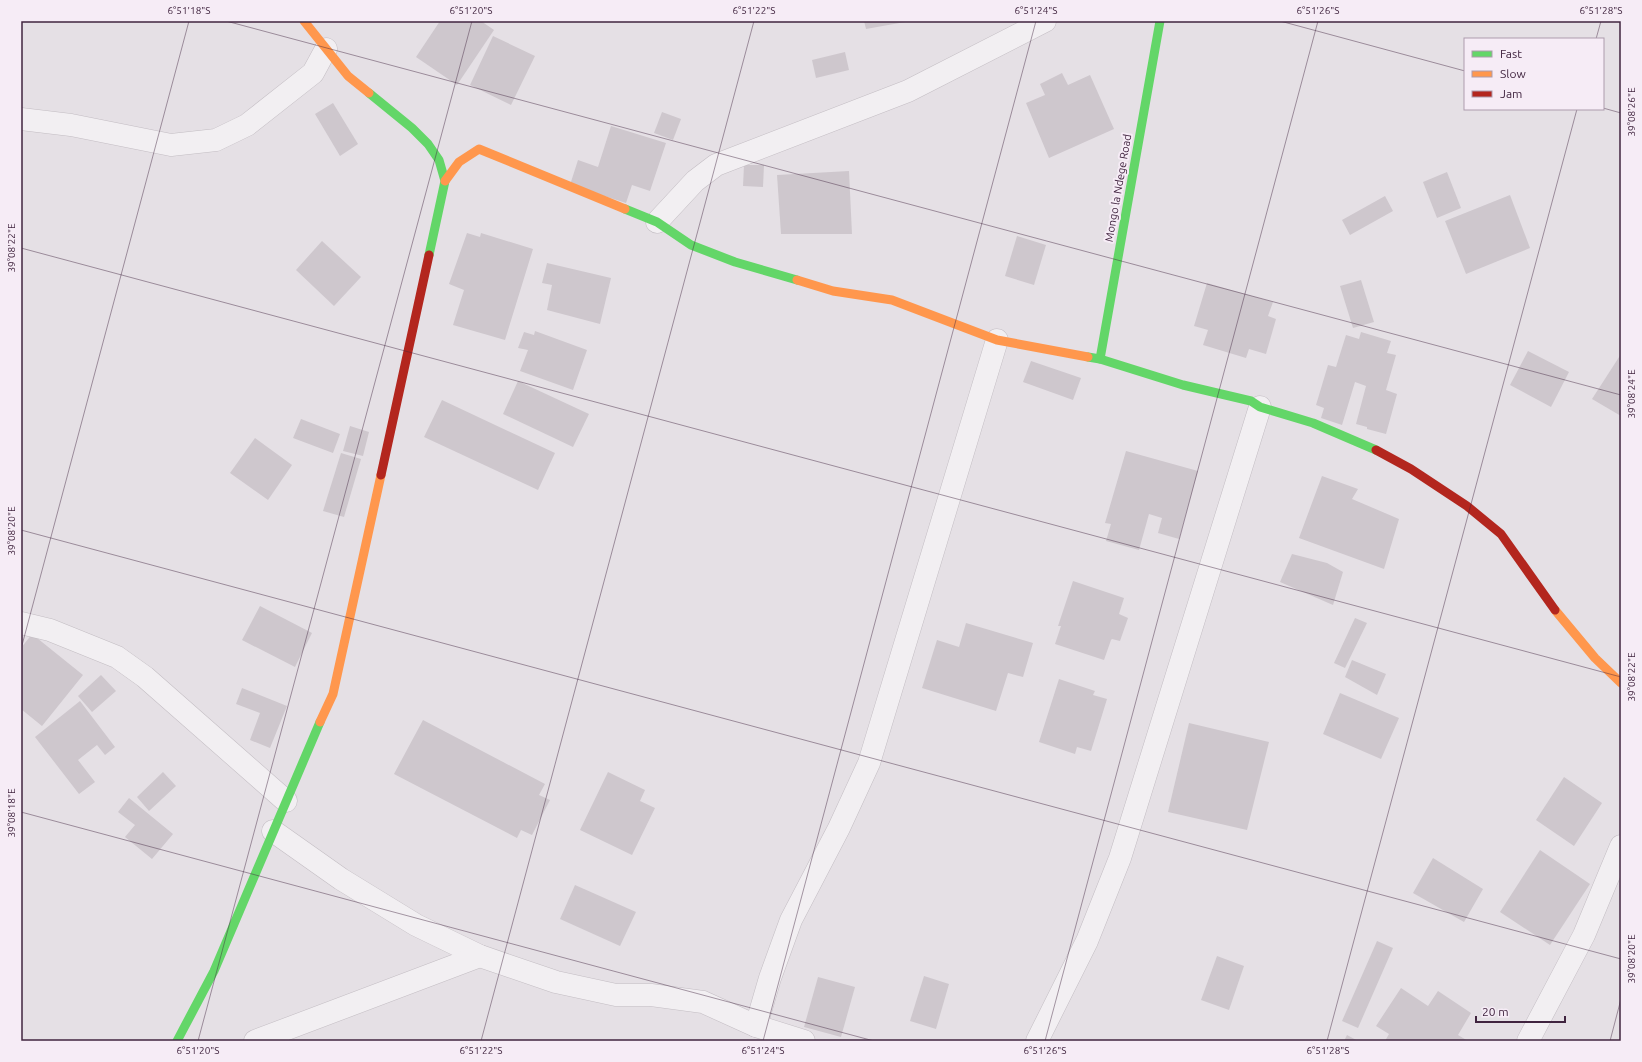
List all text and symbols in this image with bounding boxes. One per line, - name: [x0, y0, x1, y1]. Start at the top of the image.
- text: 6°51'18"S: [167, 5, 211, 16]
- text: 6°51'20"S: [449, 5, 493, 16]
- text: 6°51'22"S: [732, 5, 776, 16]
- text: 6°51'24"S: [1014, 5, 1058, 16]
- text: 6°51'26"S: [1296, 5, 1340, 16]
- text: 6°51'28"S: [1579, 5, 1623, 16]
- legend: [1464, 38, 1604, 110]
- text: Fast: [1500, 47, 1522, 60]
- text: Slow: [1500, 67, 1526, 80]
- text: Jam: [1500, 87, 1522, 100]
- text: 39°08'26"E: [1626, 87, 1637, 137]
- street label: Mongo la Ndege Road: [1103, 133, 1133, 243]
- text: 39°08'22"E: [6, 223, 17, 273]
- text: 39°08'24"E: [1626, 369, 1637, 419]
- text: 39°08'20"E: [6, 506, 17, 556]
- text: 39°08'22"E: [1626, 652, 1637, 702]
- text: 39°08'18"E: [6, 788, 17, 838]
- text: 39°08'20"E: [1626, 934, 1637, 984]
- scale bar: [1476, 998, 1565, 1024]
- text: 20 m: [1482, 1005, 1509, 1018]
- text: 6°51'20"S: [176, 1045, 220, 1056]
- text: 6°51'22"S: [459, 1045, 503, 1056]
- text: 6°51'24"S: [741, 1045, 785, 1056]
- text: 6°51'26"S: [1023, 1045, 1067, 1056]
- text: 6°51'28"S: [1306, 1045, 1350, 1056]

